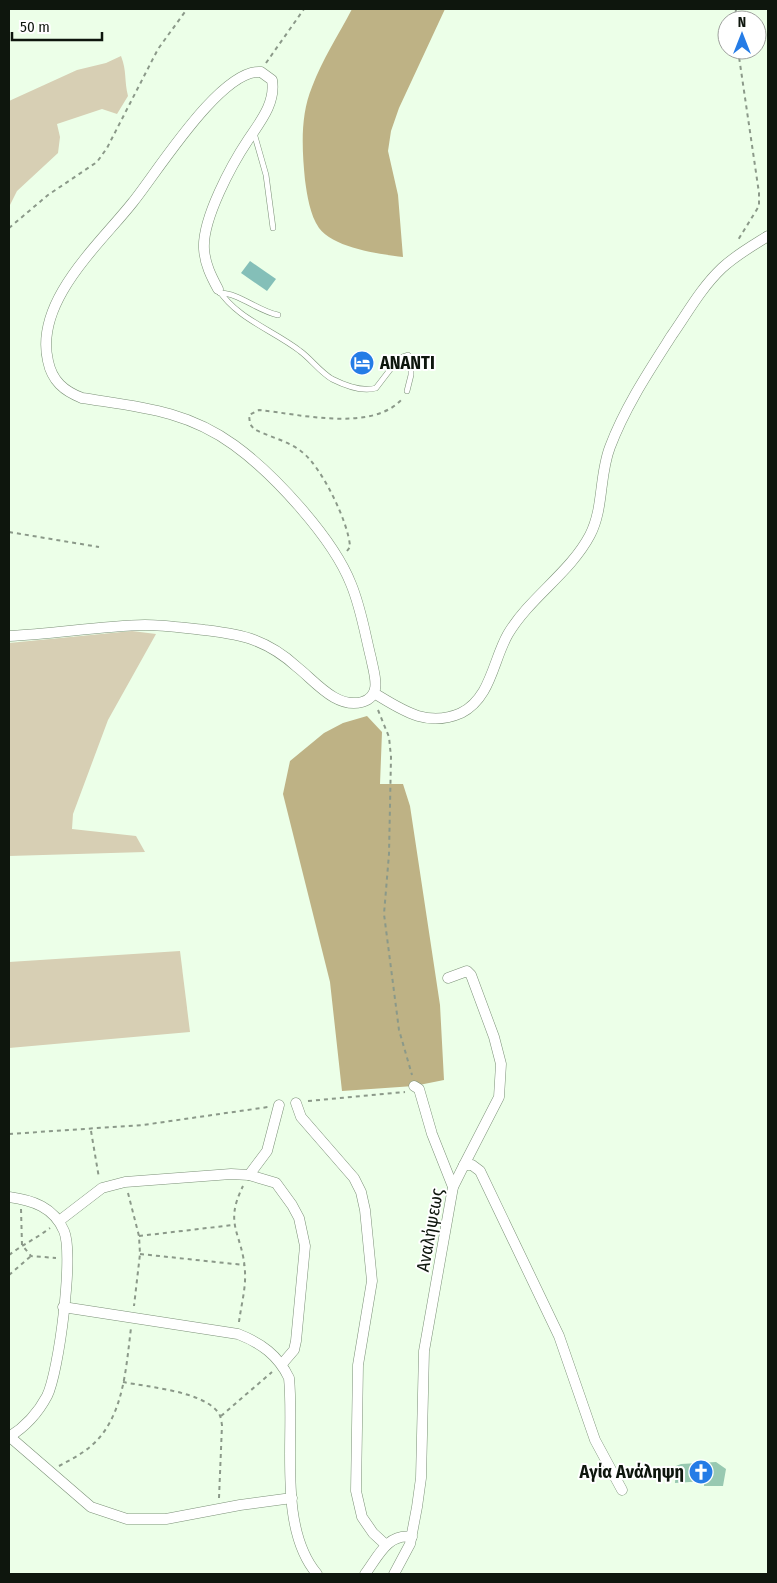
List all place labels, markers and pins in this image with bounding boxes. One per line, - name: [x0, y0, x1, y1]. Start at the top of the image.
- hotel icon: ΑΝΑΝΤΙ: [349, 350, 375, 376]
- place label: ΑΝΑΝΤΙ: [379, 352, 435, 374]
- church icon: Αγία Ανάληψη: [688, 1459, 714, 1485]
- place label: Αγία Ανάληψη: [579, 1461, 684, 1483]

